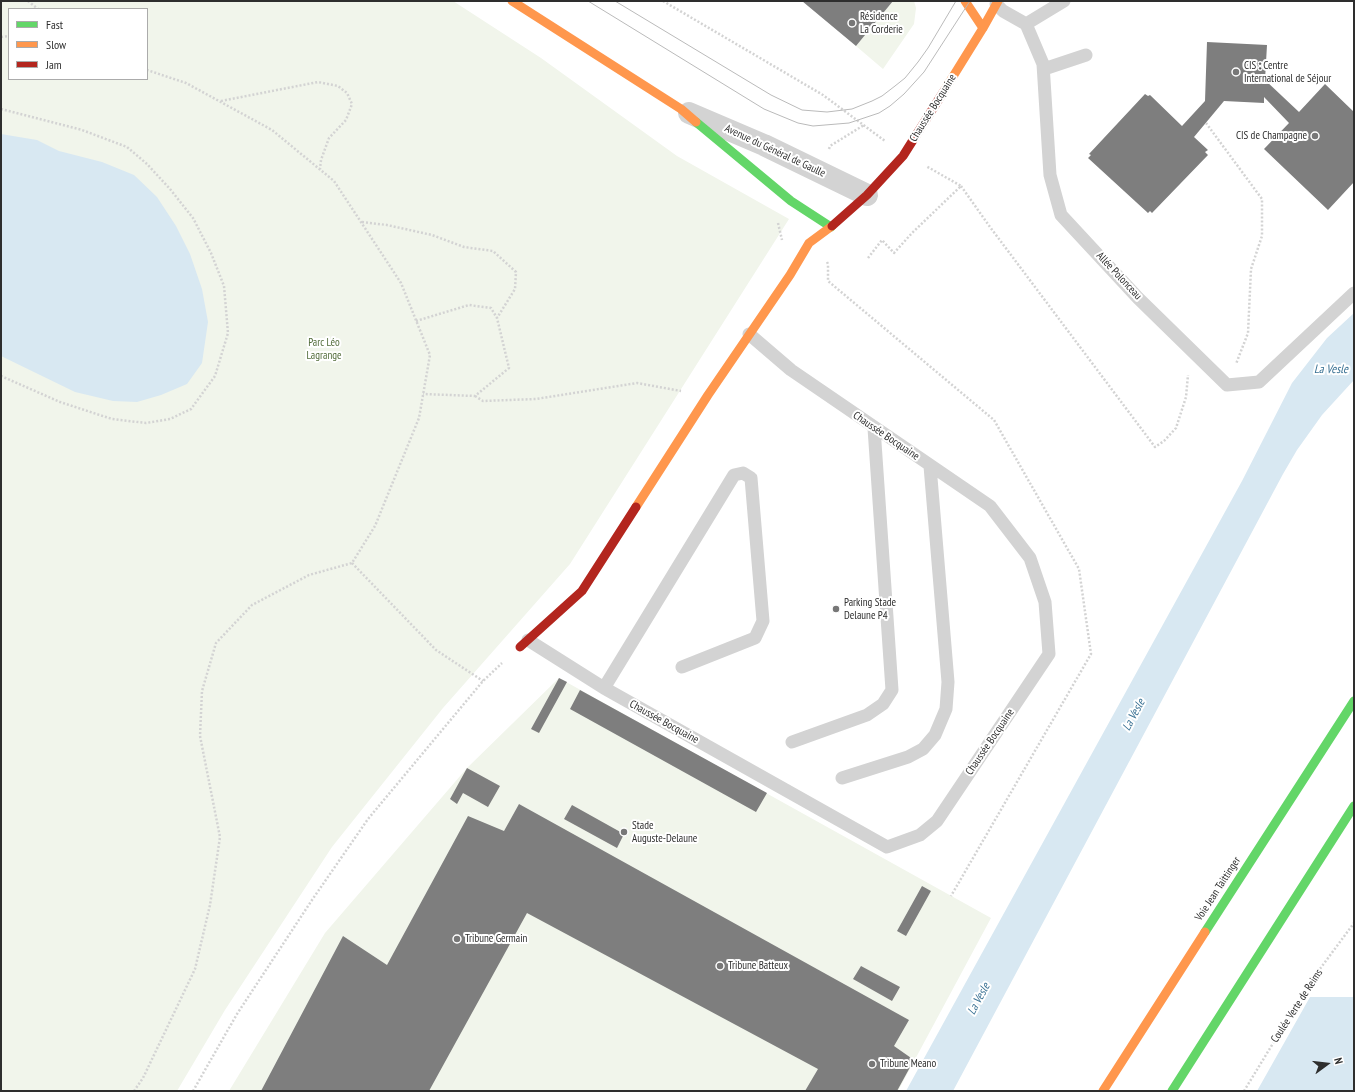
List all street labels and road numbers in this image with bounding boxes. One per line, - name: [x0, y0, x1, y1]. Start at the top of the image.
- street label: Chaussée Bocquaine: [907, 72, 959, 144]
- street label: Avenue du Général de Gaulle: [723, 122, 827, 180]
- street label: Allée Polonceau: [1093, 249, 1145, 303]
- street label: Chaussée Bocquaine: [850, 409, 922, 463]
- street label: Chaussée Bocquaine: [627, 698, 701, 746]
- street label: Chaussée Bocquaine: [963, 706, 1017, 778]
- street label: Voie Jean Taittinger: [1192, 855, 1244, 923]
- street label: Coulée Verte de Reims: [1268, 967, 1326, 1045]

